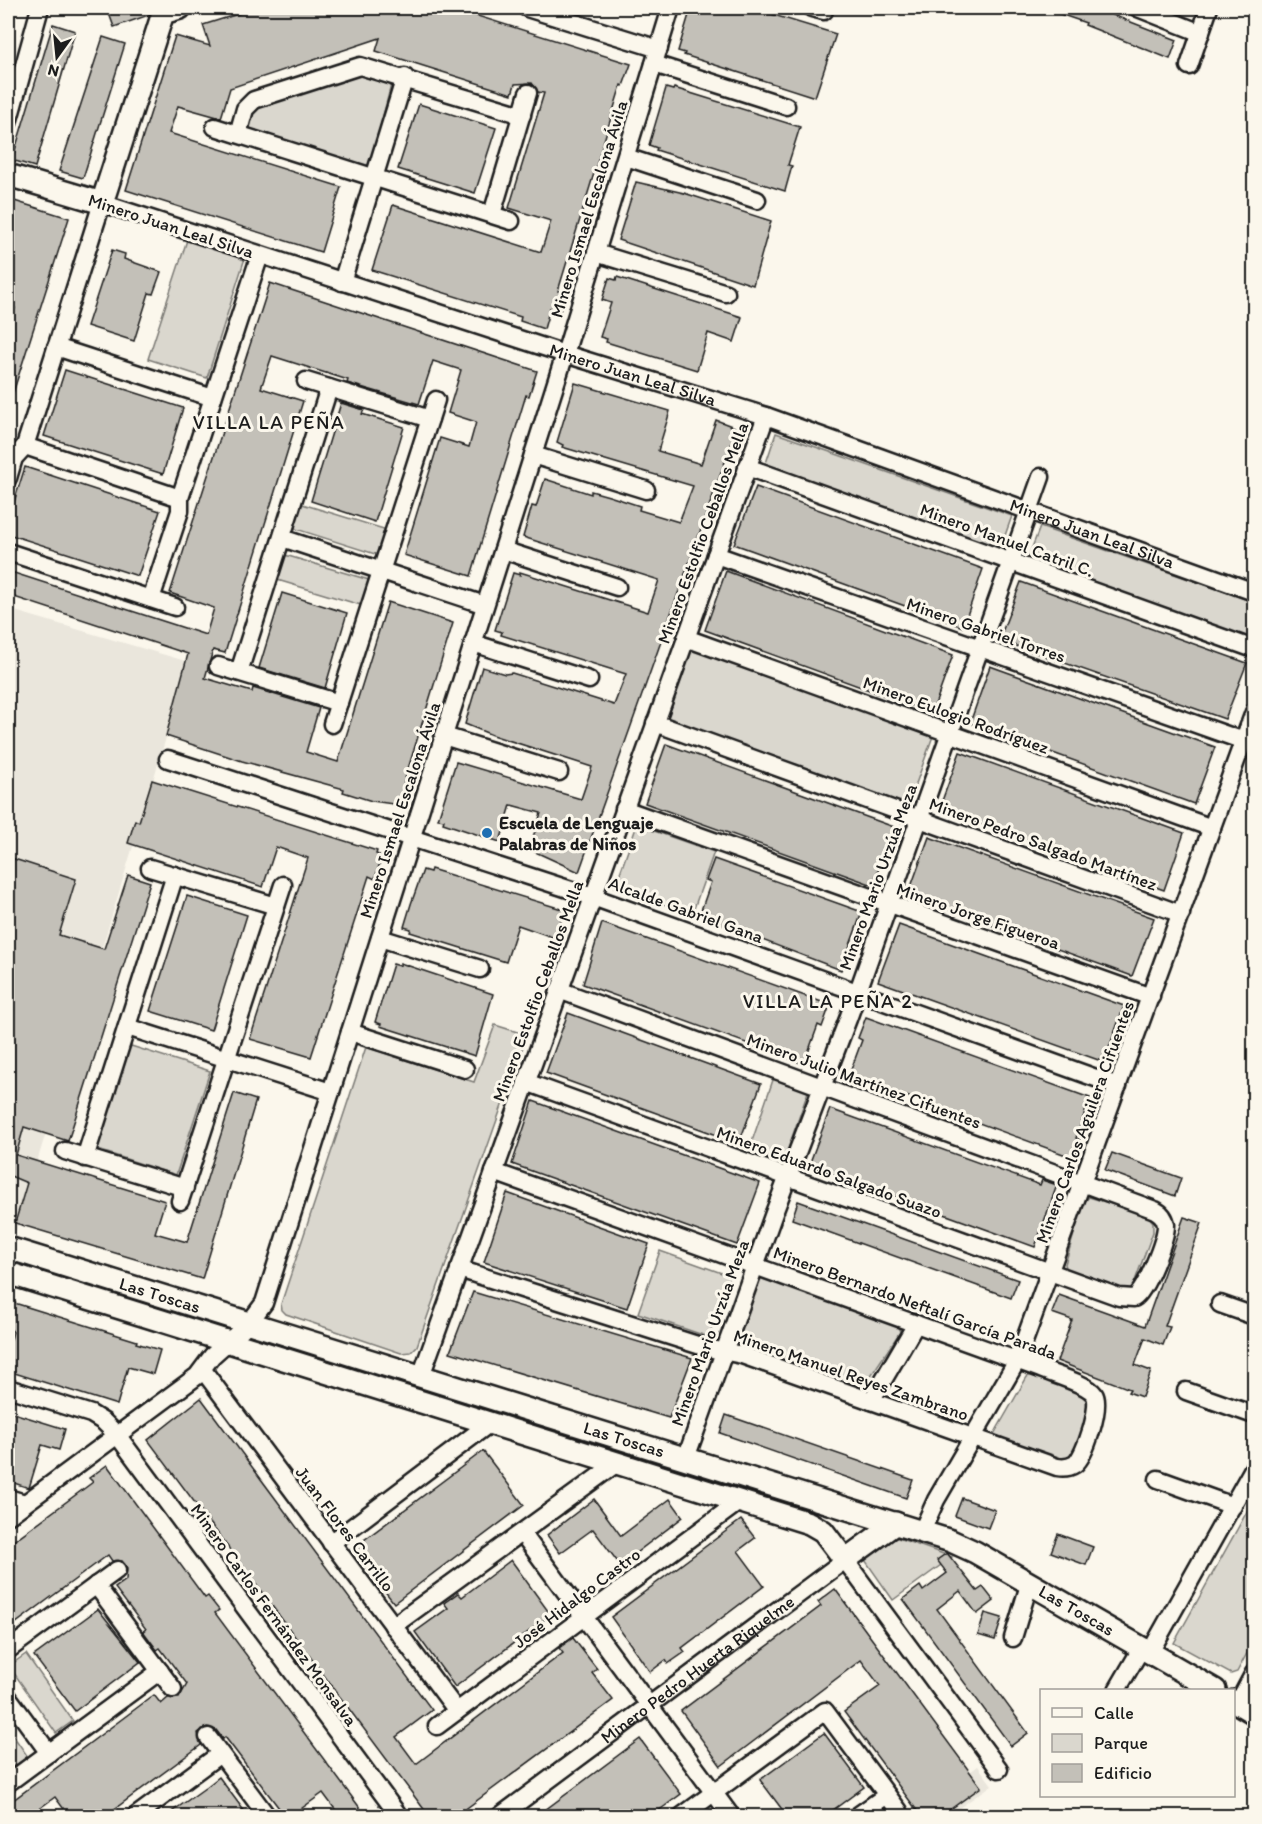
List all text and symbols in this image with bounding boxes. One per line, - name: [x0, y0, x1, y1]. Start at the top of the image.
- north arrow: [27, 27, 87, 87]
- text: N: [46, 60, 61, 82]
- street label: Minero Ismael Escalona Ávila: [545, 97, 633, 320]
- street label: Minero Juan Leal Silva: [85, 189, 257, 263]
- street label: Minero Juan Leal Silva: [547, 339, 719, 411]
- district label: VILLA LA PEÑA: [193, 410, 345, 434]
- street label: Minero Estolfio Ceballos Mella: [653, 419, 754, 647]
- street label: Minero Juan Leal Silva: [1007, 494, 1178, 574]
- street label: Minero Manuel Catril C.: [917, 498, 1097, 582]
- street label: Minero Gabriel Torres: [904, 592, 1068, 668]
- street label: Minero Eulogio Rodríguez: [860, 671, 1052, 759]
- street label: Minero Ismael Escalona Ávila: [355, 698, 446, 921]
- street label: Minero Mario Urzúa Meza: [834, 780, 922, 973]
- street label: Minero Pedro Salgado Martínez: [926, 792, 1160, 896]
- place label: Escuela de Lenguaje Palabras de Niños: [499, 812, 654, 855]
- marker: Escuela de Lenguaje Palabras de Niños: [480, 826, 494, 840]
- street label: Alcalde Gabriel Gana: [606, 872, 767, 948]
- street label: Minero Estolfio Ceballos Mella: [488, 877, 589, 1105]
- street label: Minero Jorge Figueroa: [893, 878, 1063, 954]
- district label: VILLA LA PEÑA 2: [743, 989, 913, 1013]
- street label: Minero Carlos Aguilera Cifuentes: [1031, 998, 1139, 1246]
- street label: Minero Julio Martínez Cifuentes: [744, 1028, 984, 1134]
- street label: Minero Eduardo Salgado Suazo: [713, 1121, 945, 1223]
- street label: Minero Mario Urzúa Meza: [666, 1236, 754, 1429]
- street label: Minero Bernardo Neftalí García Parada: [770, 1241, 1060, 1365]
- street label: Las Toscas: [117, 1272, 203, 1318]
- street label: Minero Manuel Reyes Zambrano: [731, 1324, 971, 1426]
- street label: Las Toscas: [581, 1416, 667, 1462]
- street label: Juan Flores Carrillo: [291, 1462, 399, 1596]
- street label: Minero Carlos Fernández Monsalva: [186, 1499, 363, 1731]
- street label: José Hidalgo Castro: [509, 1543, 645, 1653]
- street label: Las Toscas: [1035, 1580, 1118, 1641]
- street label: Minero Pedro Huerta Riquelme: [596, 1590, 799, 1748]
- legend: [1040, 1689, 1235, 1797]
- text: Calle: [1094, 1702, 1134, 1724]
- text: Parque: [1094, 1732, 1148, 1754]
- text: Edificio: [1094, 1762, 1152, 1784]

